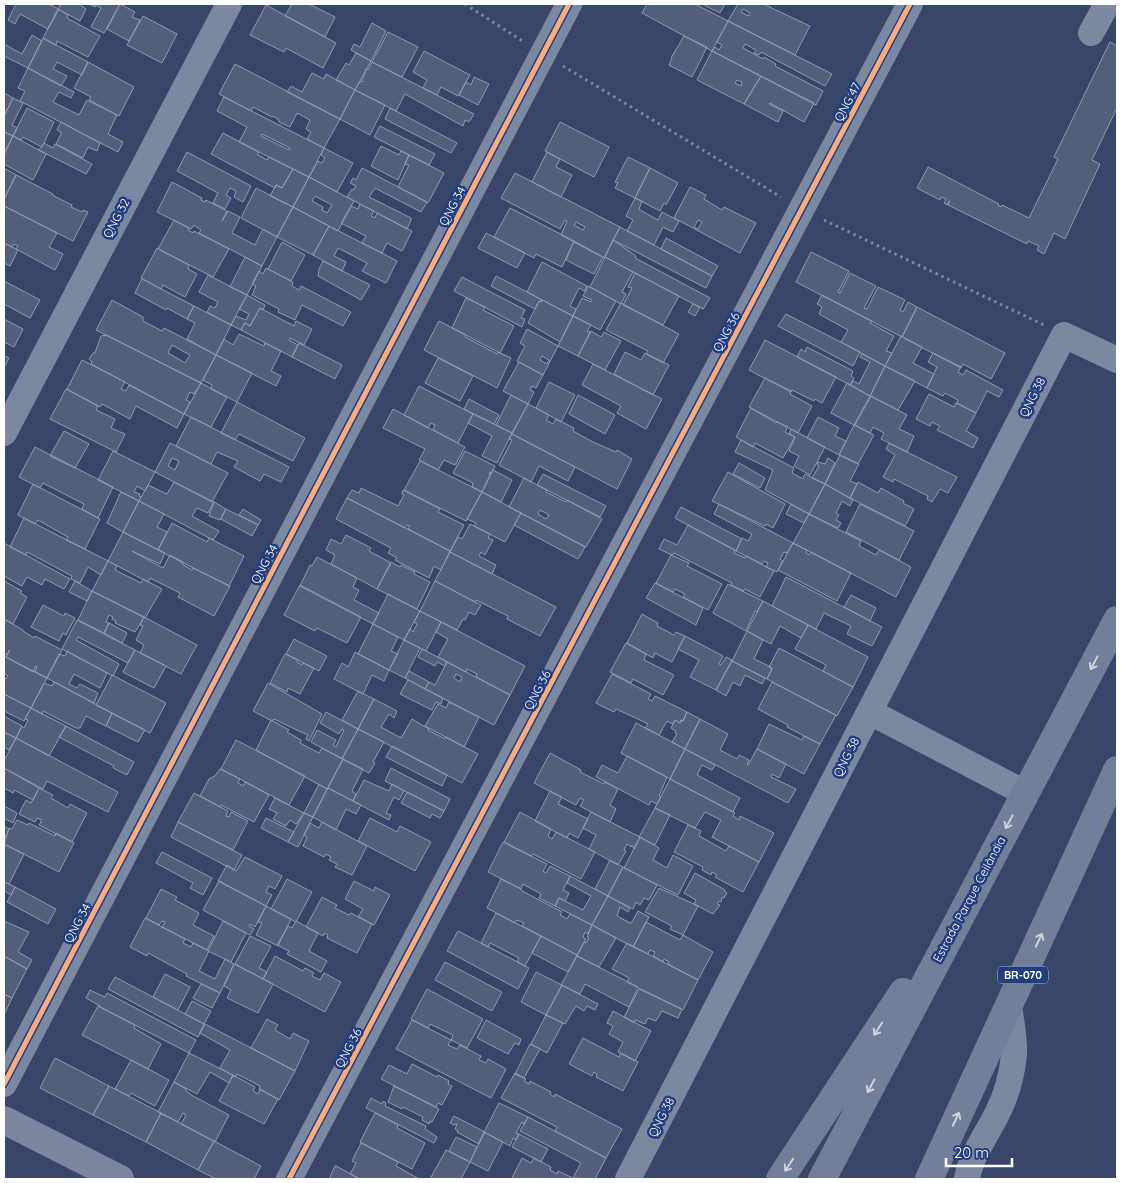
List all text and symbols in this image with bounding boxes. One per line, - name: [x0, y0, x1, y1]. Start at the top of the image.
- street label: QNG 47: [831, 80, 863, 124]
- street label: QNG 34: [435, 184, 469, 228]
- street label: QNG 32: [99, 195, 133, 240]
- street label: QNG 36: [709, 309, 743, 354]
- street label: QNG 38: [1016, 375, 1048, 419]
- street label: QNG 34: [247, 542, 281, 586]
- one-way arrow: [1089, 655, 1098, 670]
- street label: QNG 36: [520, 667, 554, 712]
- street label: QNG 38: [830, 735, 862, 779]
- one-way arrow: [1004, 814, 1014, 829]
- street label: Estrada Parque Ceilândia: [929, 834, 1009, 964]
- street label: QNG 34: [60, 901, 94, 945]
- one-way arrow: [1035, 933, 1044, 948]
- road number: BR-070: [998, 966, 1048, 984]
- one-way arrow: [873, 1022, 883, 1036]
- street label: QNG 36: [331, 1025, 365, 1070]
- one-way arrow: [866, 1078, 875, 1093]
- street label: QNG 38: [645, 1095, 677, 1139]
- one-way arrow: [952, 1112, 962, 1127]
- scale bar: [946, 1136, 1012, 1168]
- text: 20 m: [954, 1143, 989, 1162]
- one-way arrow: [784, 1158, 794, 1172]

